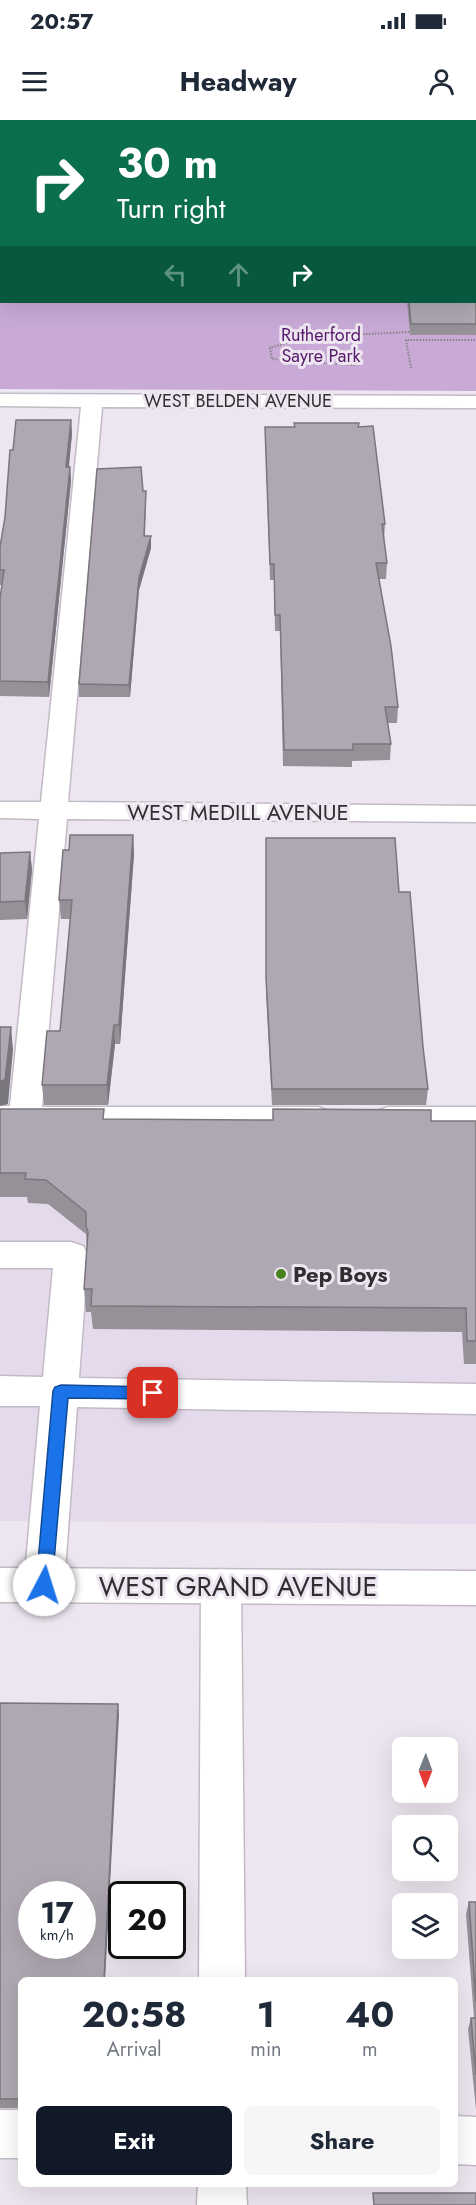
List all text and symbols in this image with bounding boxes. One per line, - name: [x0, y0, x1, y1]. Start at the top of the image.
- text: 20:57: [30, 5, 94, 37]
- text: Headway: [180, 62, 296, 101]
- icon: menu: [18, 65, 51, 98]
- icon: person: [425, 65, 458, 98]
- text: 30 m: [117, 133, 218, 194]
- icon: right: [18, 144, 96, 222]
- text: Turn right: [117, 189, 225, 228]
- icon: left: [159, 258, 192, 291]
- icon: ahead: [222, 258, 255, 291]
- icon: right: [285, 258, 318, 291]
- park label: Rutherford Sayre Park: [281, 322, 361, 369]
- street label: WEST BELDEN AVENUE: [144, 388, 332, 414]
- street label: WEST MEDILL AVENUE: [127, 796, 349, 828]
- place label: Pep Boys: [293, 1258, 388, 1290]
- marker: Pep Boys: [274, 1267, 288, 1281]
- pin: [127, 1367, 178, 1418]
- icon: arrive: [136, 1376, 169, 1409]
- position arrow: [12, 1553, 76, 1617]
- street label: WEST GRAND AVENUE: [99, 1567, 377, 1606]
- north arrow: [392, 1737, 458, 1803]
- map controls: [392, 1737, 458, 1959]
- button: search: [392, 1815, 458, 1881]
- speed limit sign: 20: [108, 1881, 186, 1959]
- text: 17: [40, 1891, 74, 1934]
- button: layers: [392, 1893, 458, 1959]
- text: km/h: [40, 1924, 74, 1946]
- text: 20:58: [82, 1988, 187, 2040]
- text: 1: [257, 1988, 275, 2040]
- text: 40: [345, 1988, 394, 2040]
- text: Arrival: [107, 2035, 162, 2064]
- text: min: [250, 2035, 282, 2064]
- text: m: [362, 2035, 378, 2064]
- button: Exit: [36, 2106, 232, 2175]
- button: Share: [244, 2106, 440, 2175]

